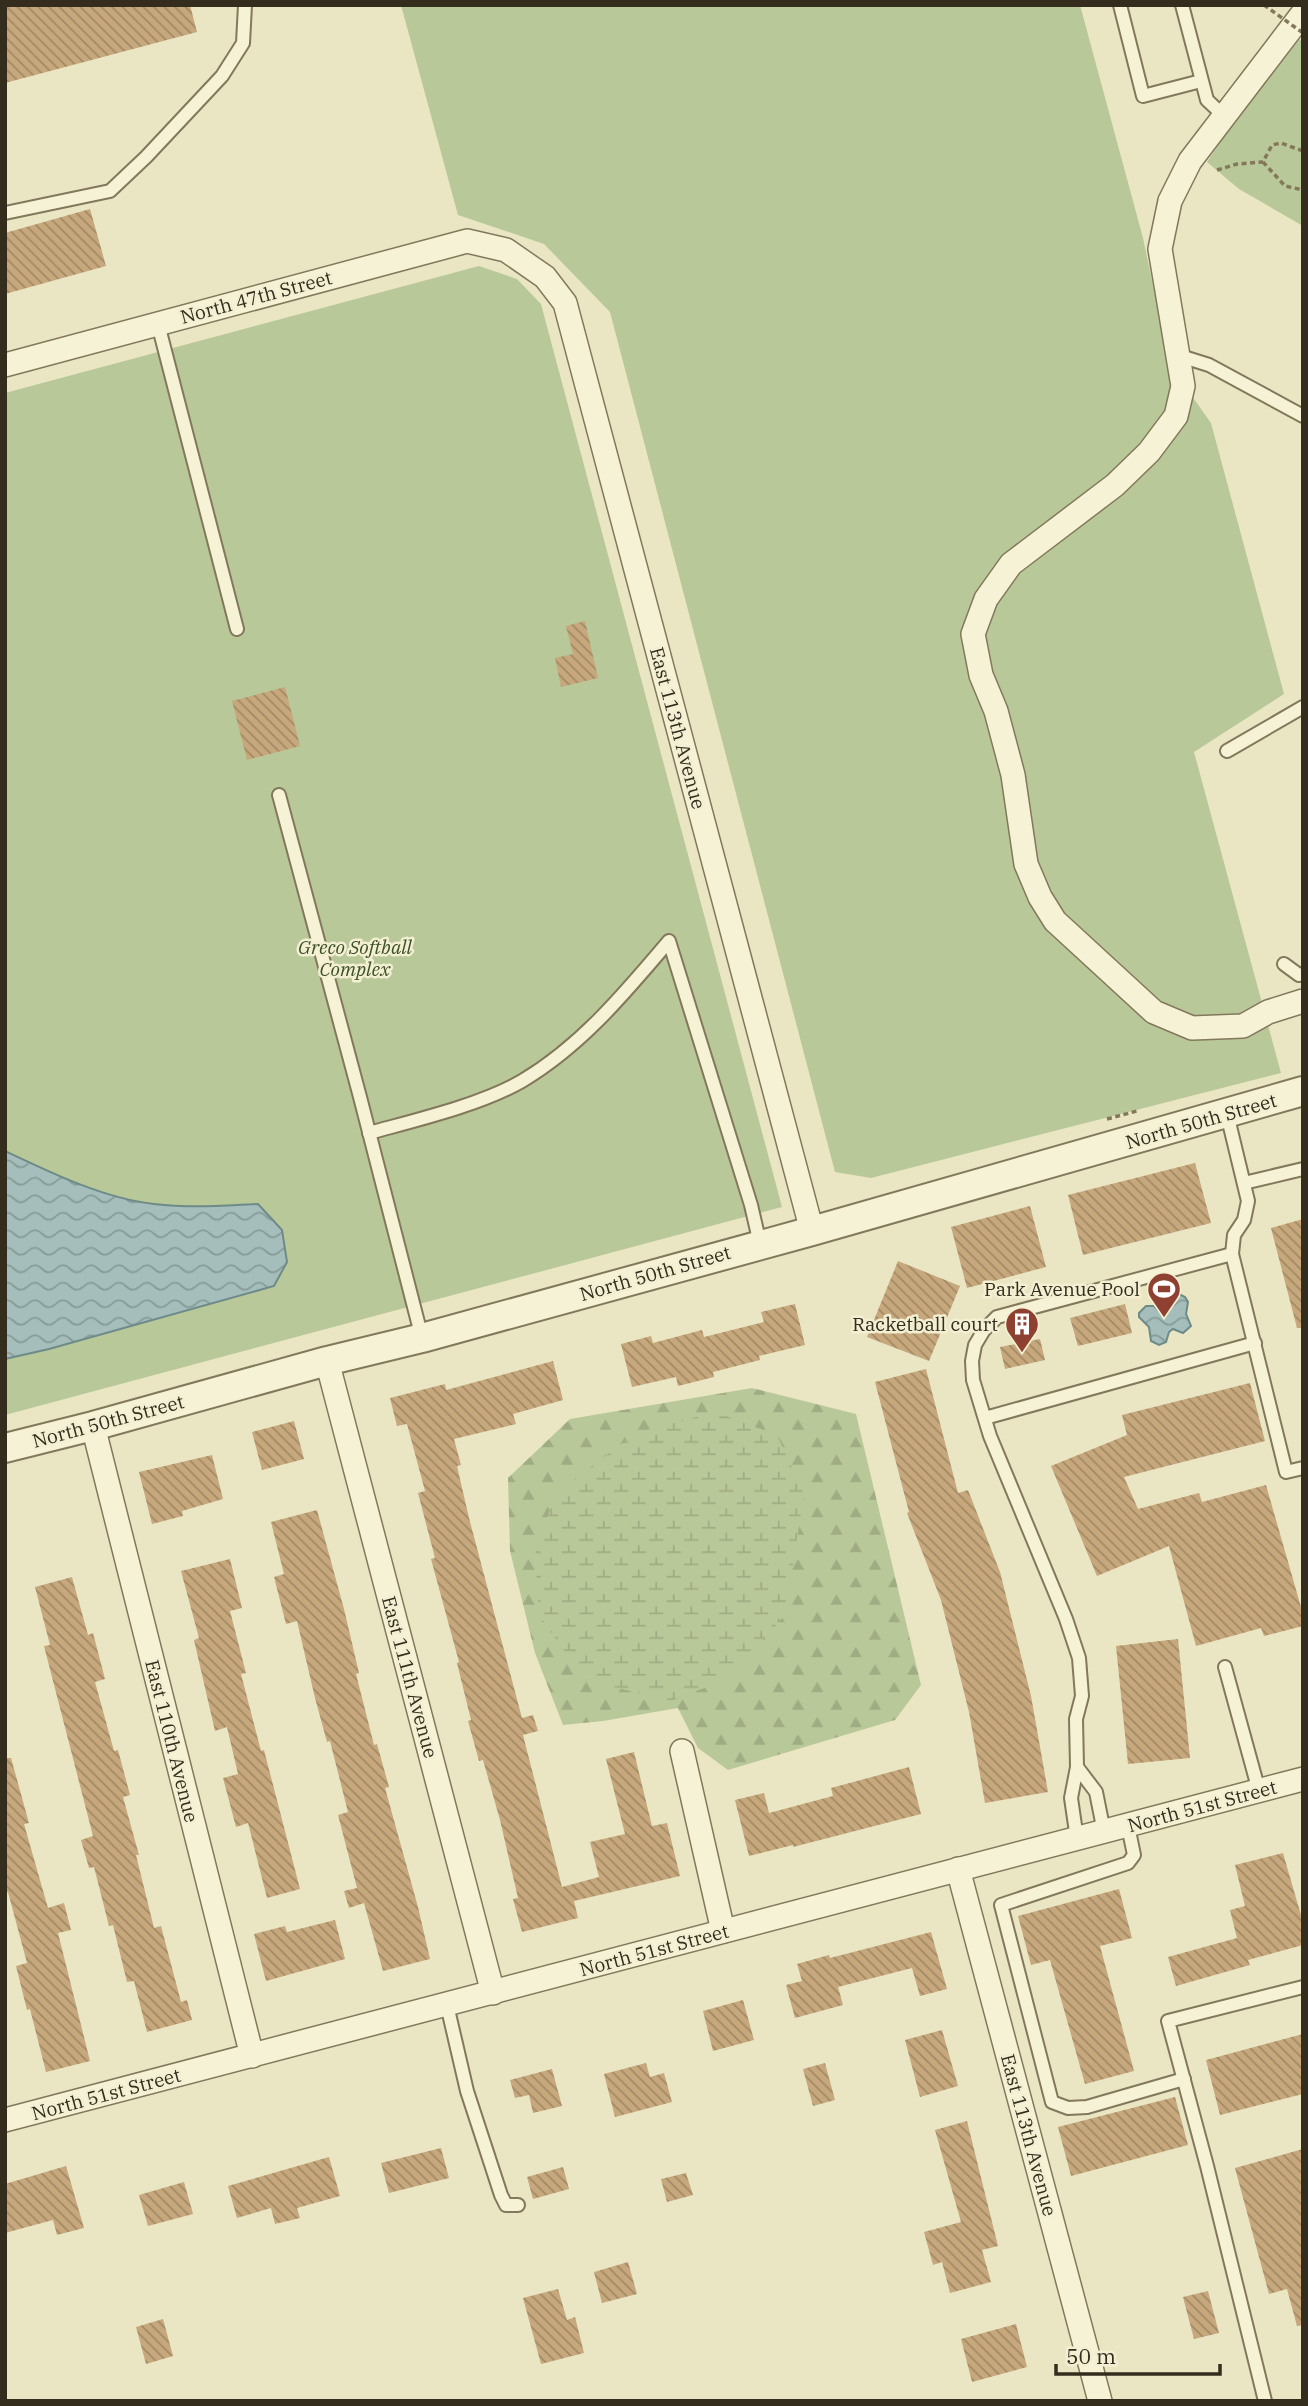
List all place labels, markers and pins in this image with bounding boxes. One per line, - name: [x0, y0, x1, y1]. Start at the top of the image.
- sports icon: Park Avenue Pool: [1145, 1270, 1183, 1319]
- place label: Park Avenue Pool: [984, 1277, 1140, 1301]
- building icon: Racketball court: [1003, 1305, 1041, 1354]
- place label: Racketball court: [852, 1312, 998, 1336]

